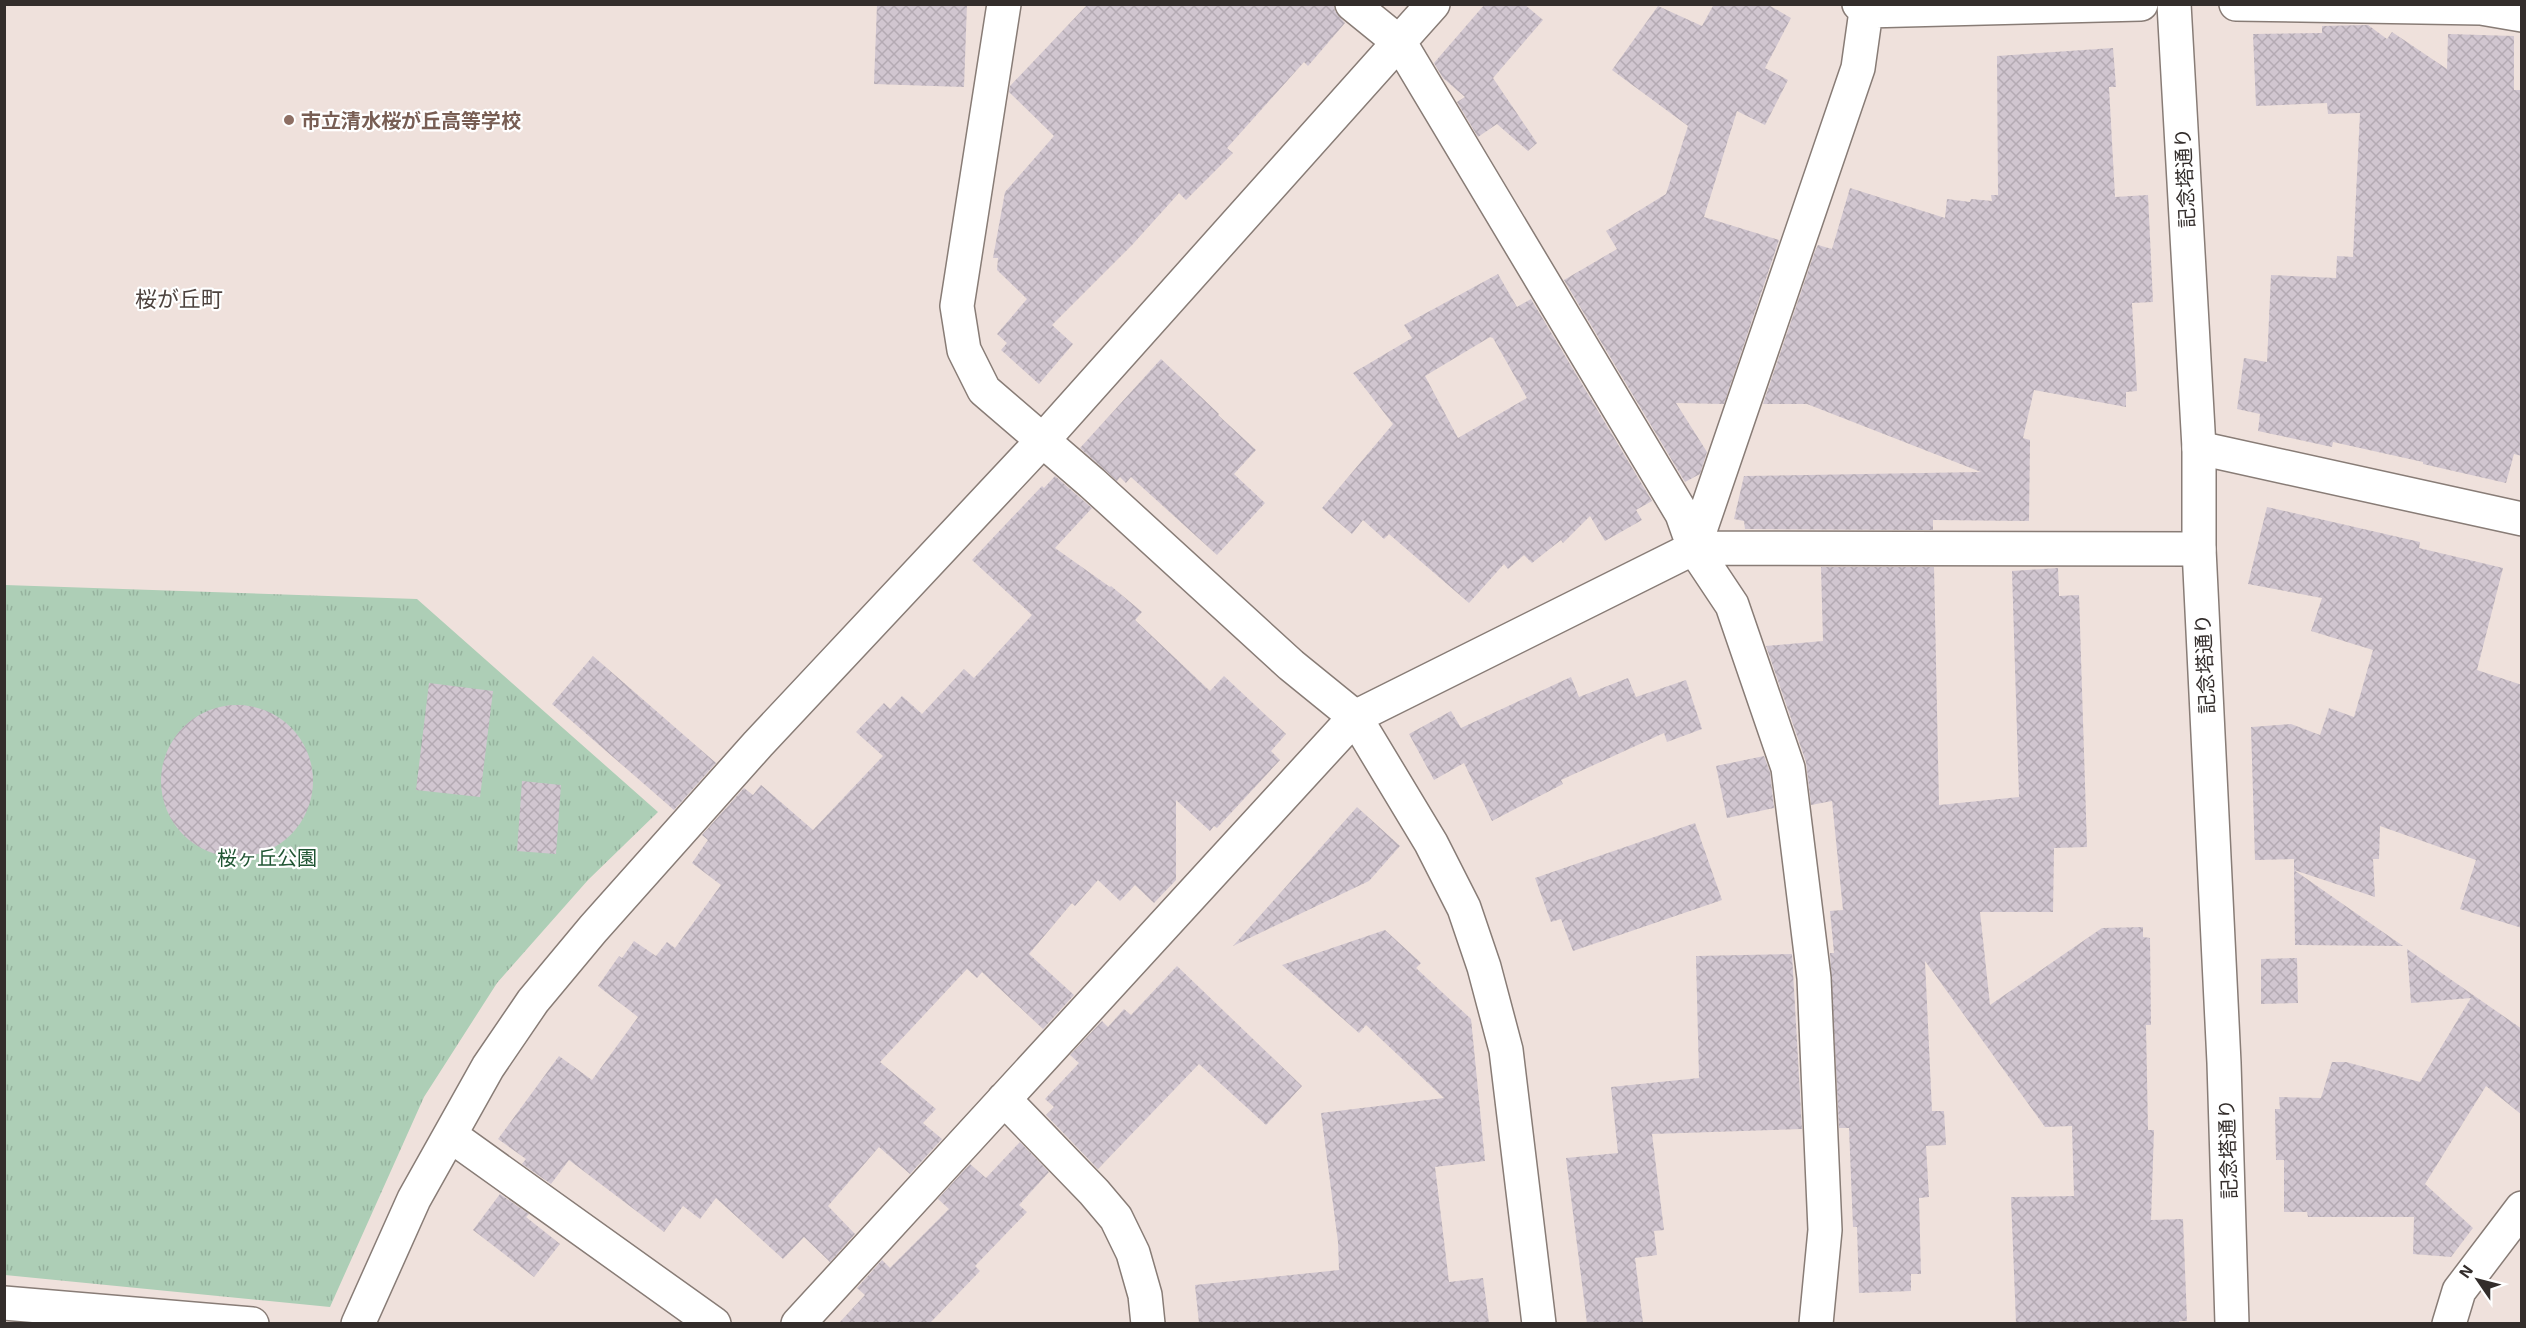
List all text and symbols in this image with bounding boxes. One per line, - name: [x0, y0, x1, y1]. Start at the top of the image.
- place label: 市立清水桜が丘高等学校: [301, 108, 521, 132]
- marker: 市立清水桜が丘高等学校: [282, 113, 296, 127]
- street label: 記念塔通り: [2169, 127, 2199, 229]
- district label: 桜が丘町: [135, 285, 223, 311]
- street label: 記念塔通り: [2189, 613, 2219, 715]
- park label: 桜ヶ丘公園: [217, 845, 317, 869]
- street label: 記念塔通り: [2213, 1099, 2241, 1199]
- north arrow: [2448, 1250, 2508, 1310]
- text: N: [2454, 1261, 2476, 1281]

